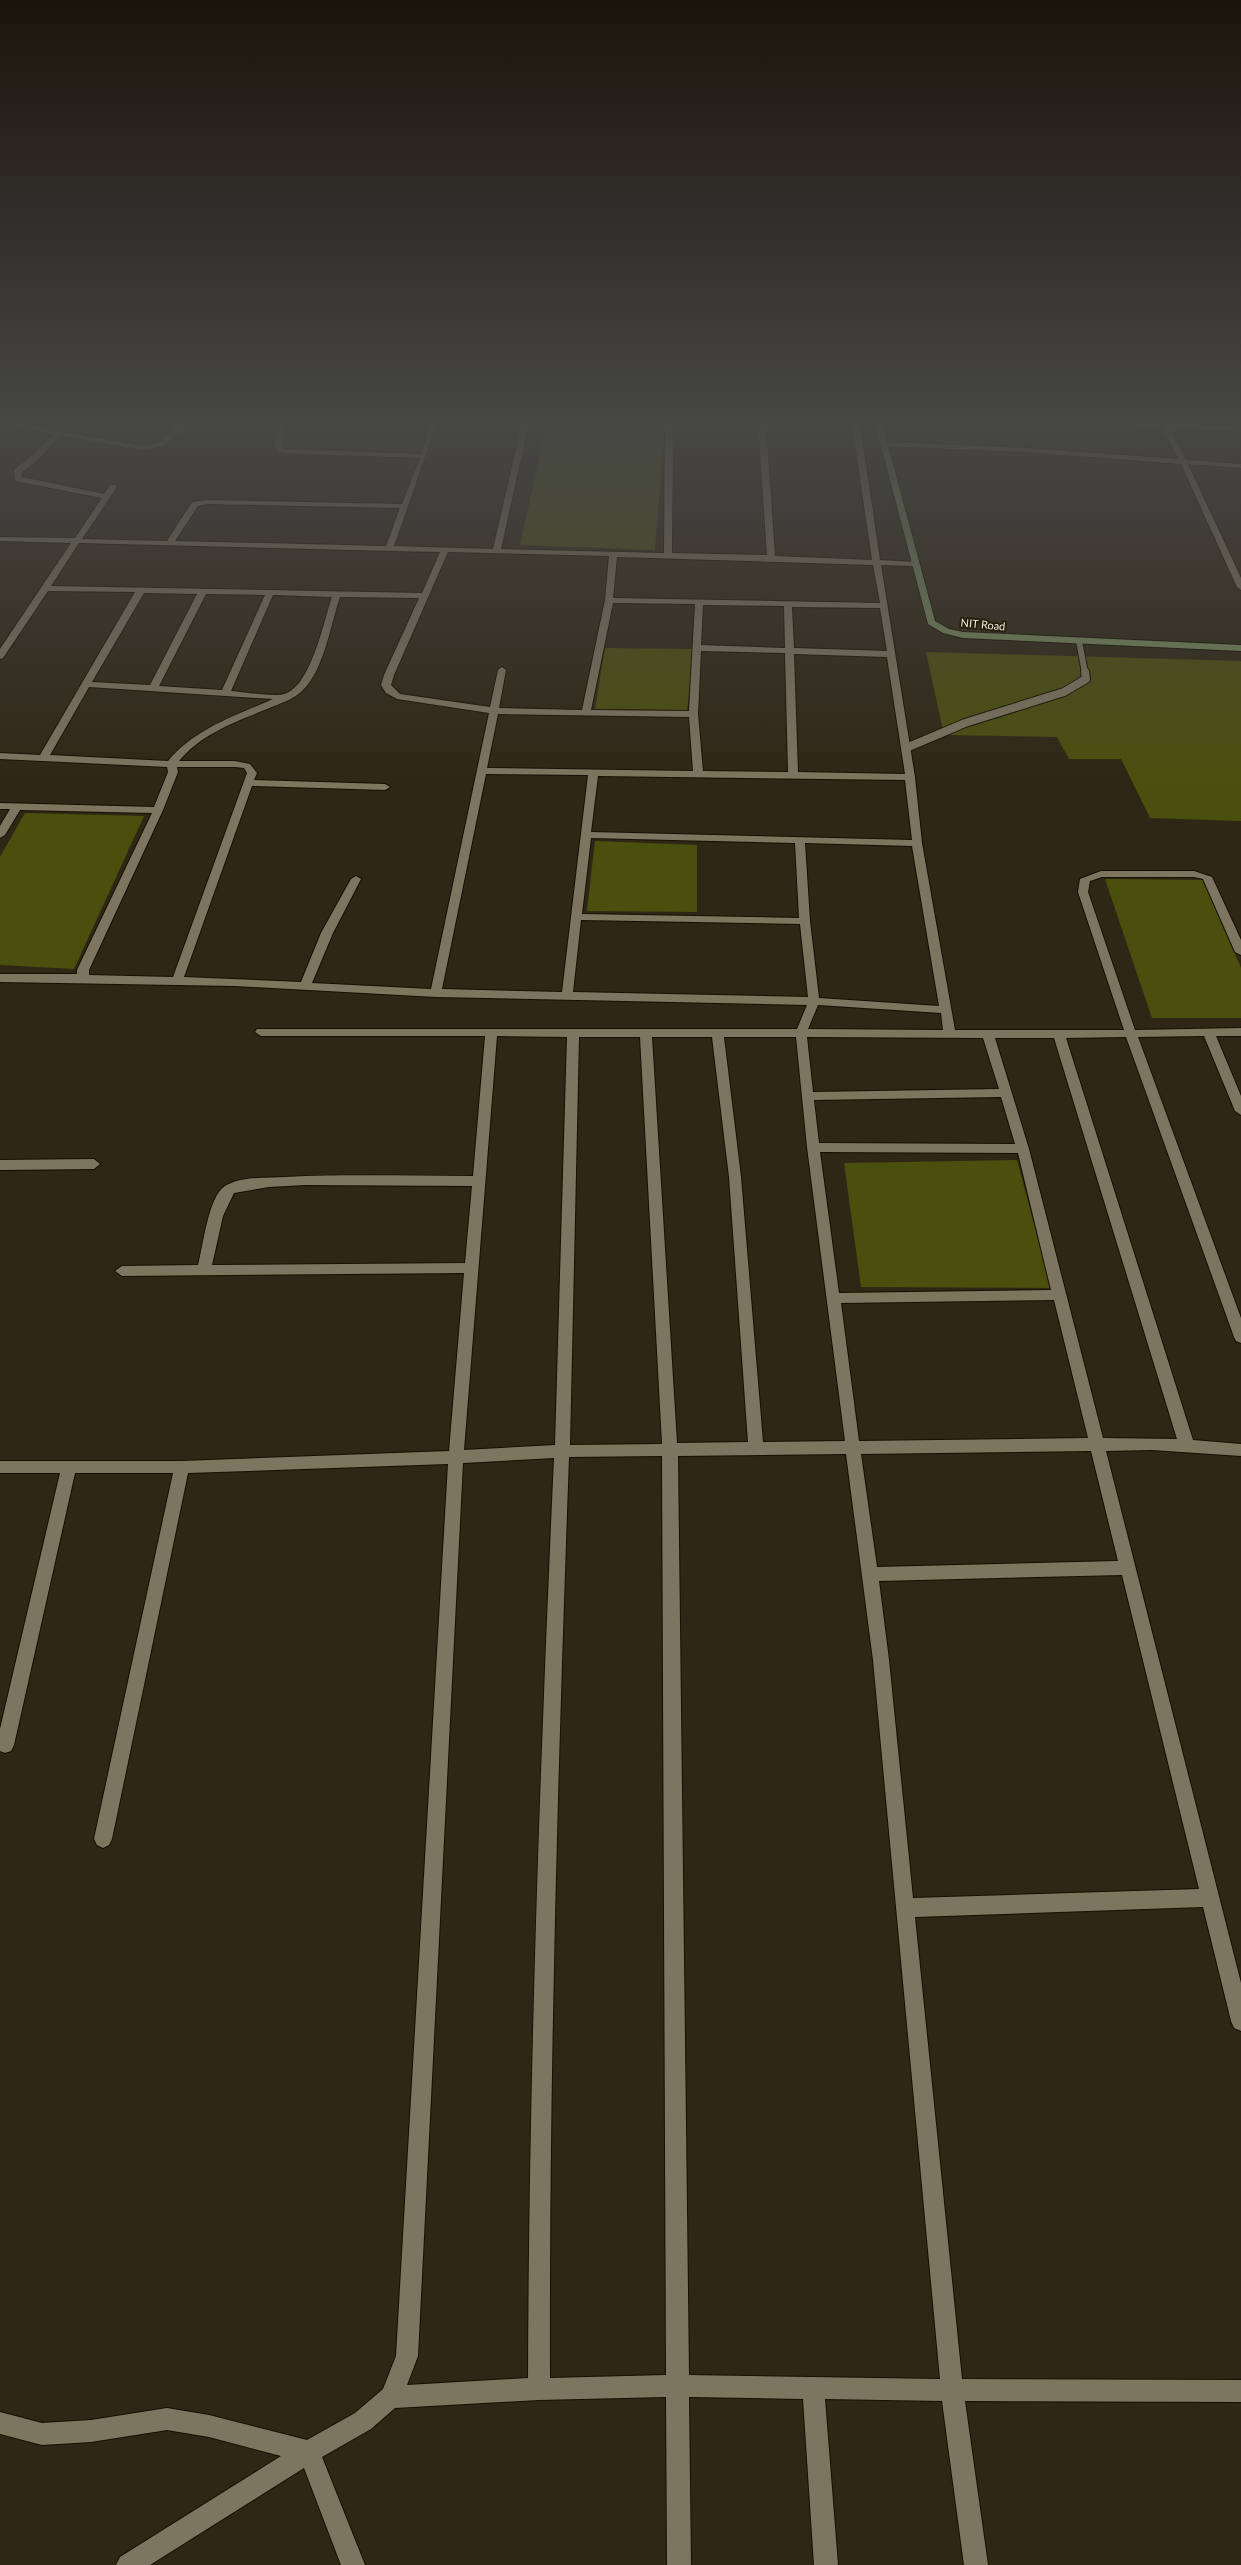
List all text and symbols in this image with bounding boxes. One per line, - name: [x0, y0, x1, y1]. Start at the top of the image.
- street label: NIT Road: [960, 616, 1006, 632]

